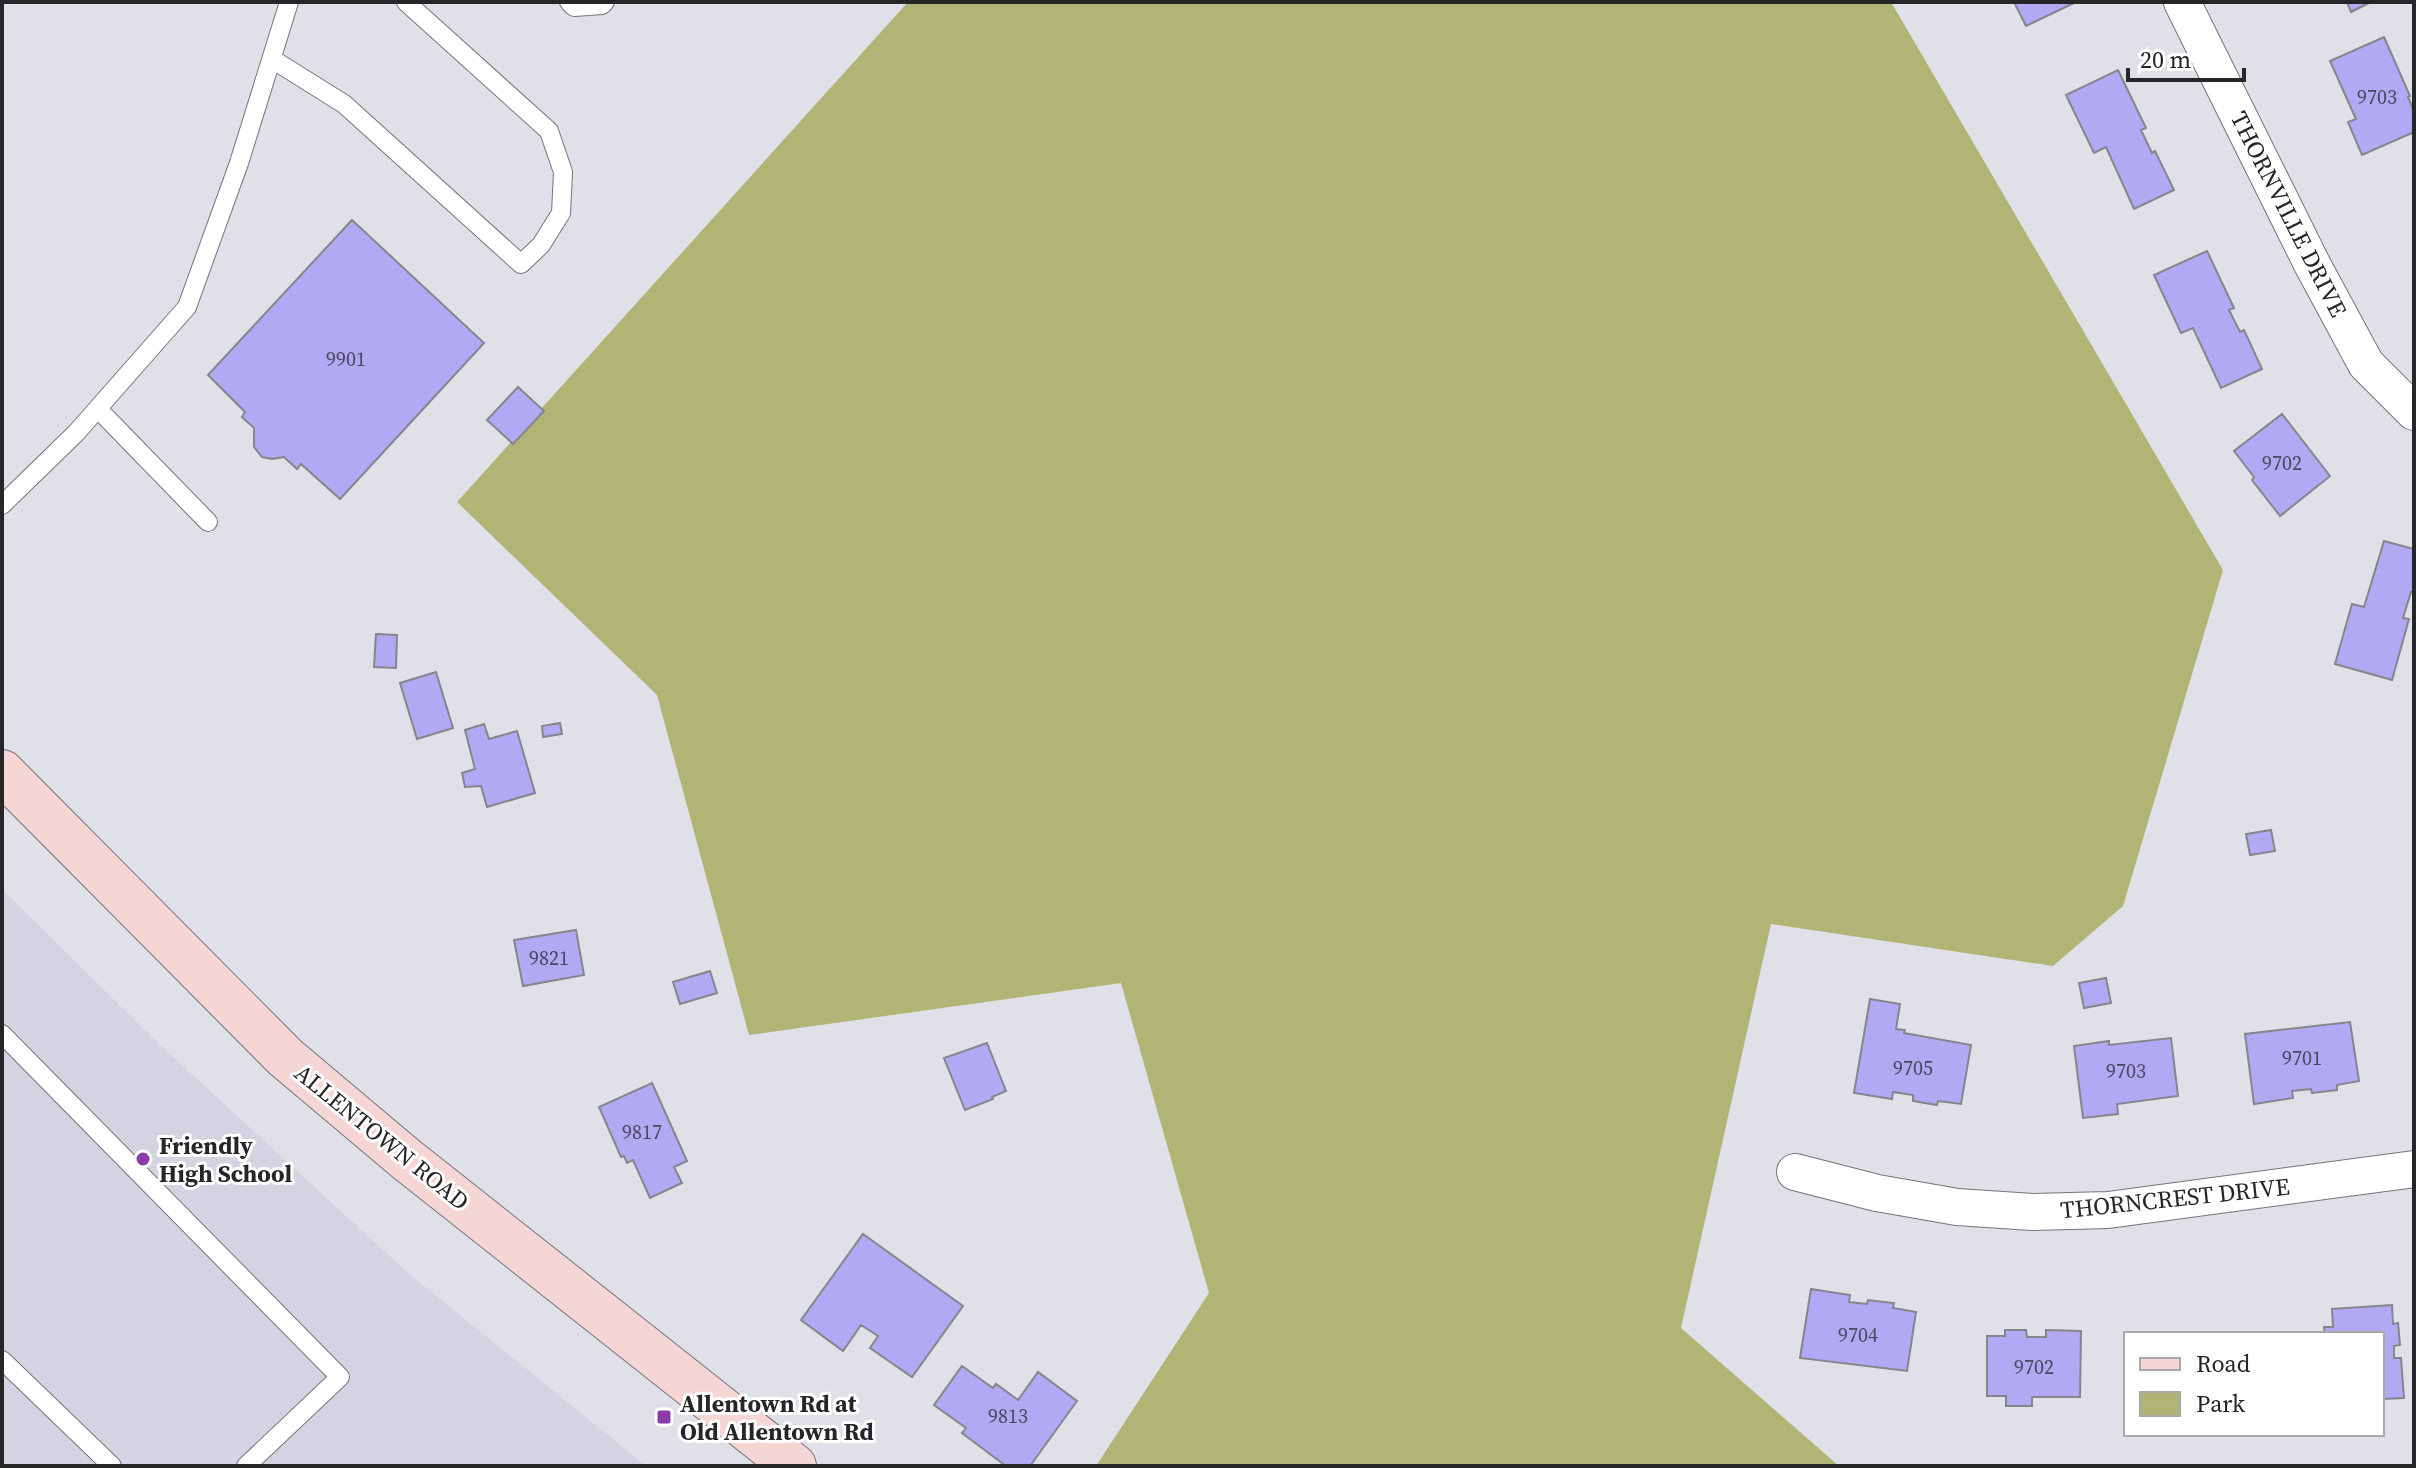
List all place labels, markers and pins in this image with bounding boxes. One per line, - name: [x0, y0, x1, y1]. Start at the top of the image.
- place label: Friendly High School: [159, 1129, 293, 1190]
- marker: Friendly High School: [134, 1150, 152, 1168]
- place label: Allentown Rd at Old Allentown Rd: [680, 1387, 874, 1448]
- marker: Allentown Rd at Old Allentown Rd: [655, 1408, 673, 1426]

